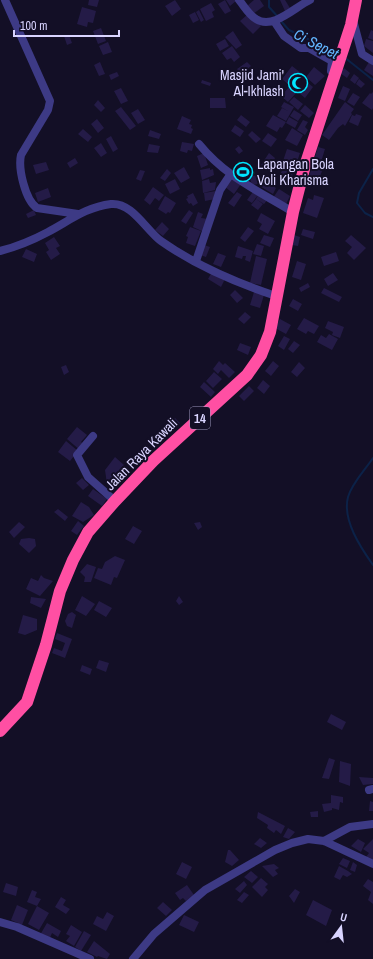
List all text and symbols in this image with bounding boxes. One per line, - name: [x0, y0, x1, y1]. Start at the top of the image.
- scale bar: [14, 12, 119, 38]
- text: 100 m: [20, 18, 47, 34]
- water label: Ci Sepet: [290, 23, 343, 64]
- place label: Masjid Jami' Al-Ikhlash: [220, 66, 284, 100]
- mosque icon: Masjid Jami' Al-Ikhlash: [287, 72, 309, 94]
- place label: Lapangan Bola Voli Kharisma: [257, 155, 335, 189]
- sports icon: Lapangan Bola Voli Kharisma: [232, 161, 254, 183]
- road number: 14: [190, 407, 210, 429]
- street label: Jalan Raya Kawali: [101, 414, 181, 494]
- north arrow: [321, 907, 361, 947]
- text: U: [339, 910, 349, 925]

